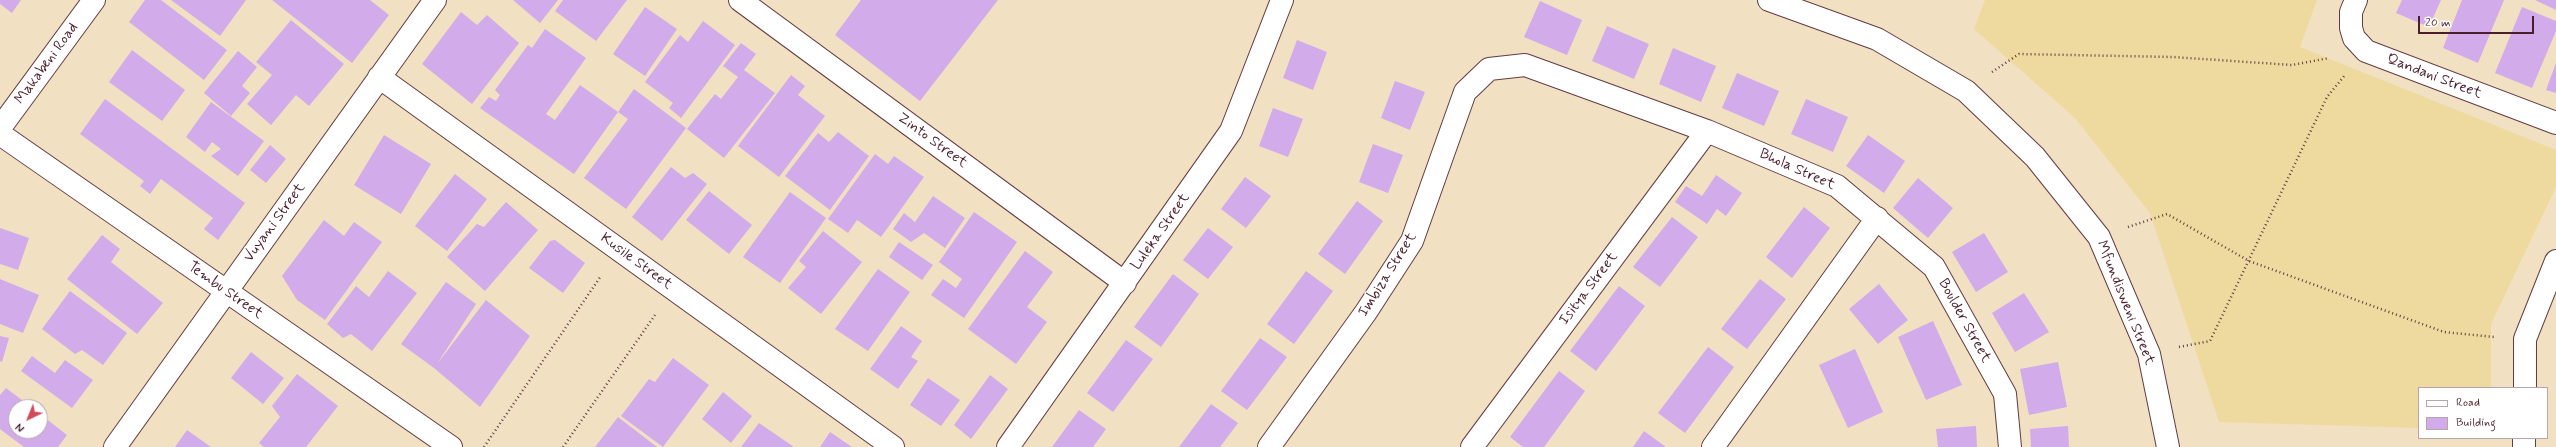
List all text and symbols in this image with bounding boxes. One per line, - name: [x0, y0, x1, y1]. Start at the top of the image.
- scale bar: [2420, 8, 2536, 34]
- text: 20 m: [2425, 15, 2451, 31]
- street label: Makabeni Road: [11, 20, 83, 108]
- street label: Qandani Street: [2384, 51, 2484, 103]
- street label: Zinto Street: [893, 109, 971, 173]
- street label: Bhola Street: [1756, 145, 1838, 195]
- street label: Vuyani Street: [240, 180, 310, 266]
- street label: Luleka Street: [1128, 190, 1194, 274]
- street label: Kusile Street: [596, 230, 676, 294]
- street label: Imbiza Street: [1355, 230, 1421, 320]
- street label: Mfundisweni Street: [2092, 238, 2158, 368]
- street label: Isitya Street: [1556, 249, 1622, 329]
- street label: Tembu Street: [184, 258, 266, 324]
- street label: Boulder Street: [1934, 276, 1994, 366]
- legend: [2418, 387, 2548, 439]
- text: Road: [2456, 395, 2480, 411]
- north arrow: [8, 399, 48, 439]
- text: Building: [2456, 415, 2496, 431]
- text: N: [13, 419, 28, 435]

